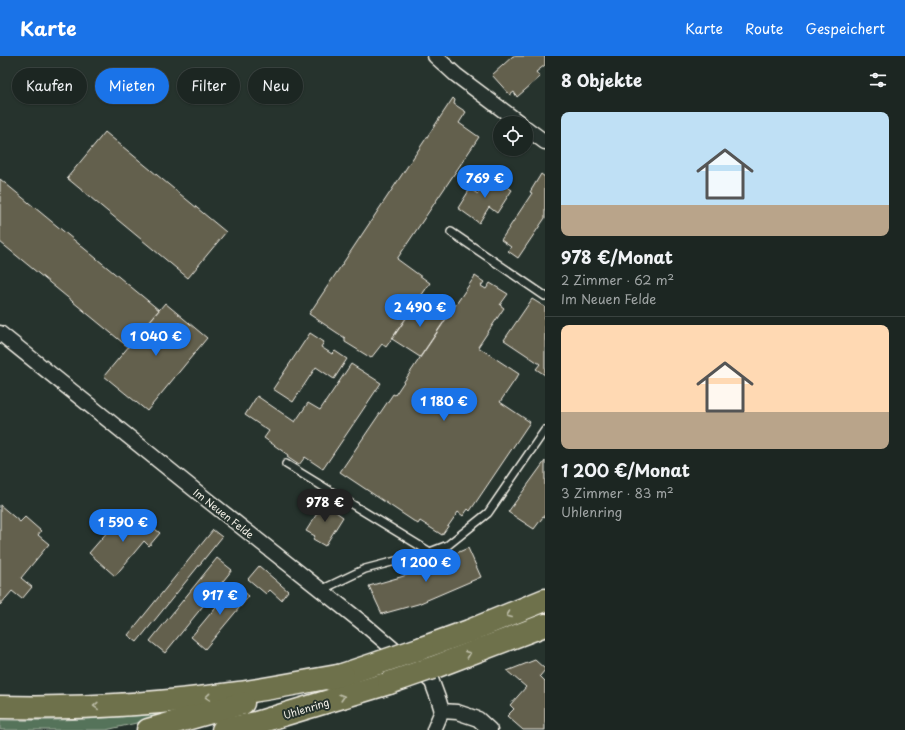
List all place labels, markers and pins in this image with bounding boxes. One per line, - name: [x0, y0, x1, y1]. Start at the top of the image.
- pin: 769 €: [457, 165, 513, 199]
- pin: 2 490 €: [383, 294, 457, 328]
- pin: 1 040 €: [119, 323, 193, 357]
- pin: 1 180 €: [407, 388, 481, 422]
- pin: 978 €: [297, 489, 353, 523]
- pin: 1 590 €: [86, 509, 160, 543]
- pin: 1 200 €: [389, 549, 463, 583]
- pin: 917 €: [192, 582, 248, 616]

